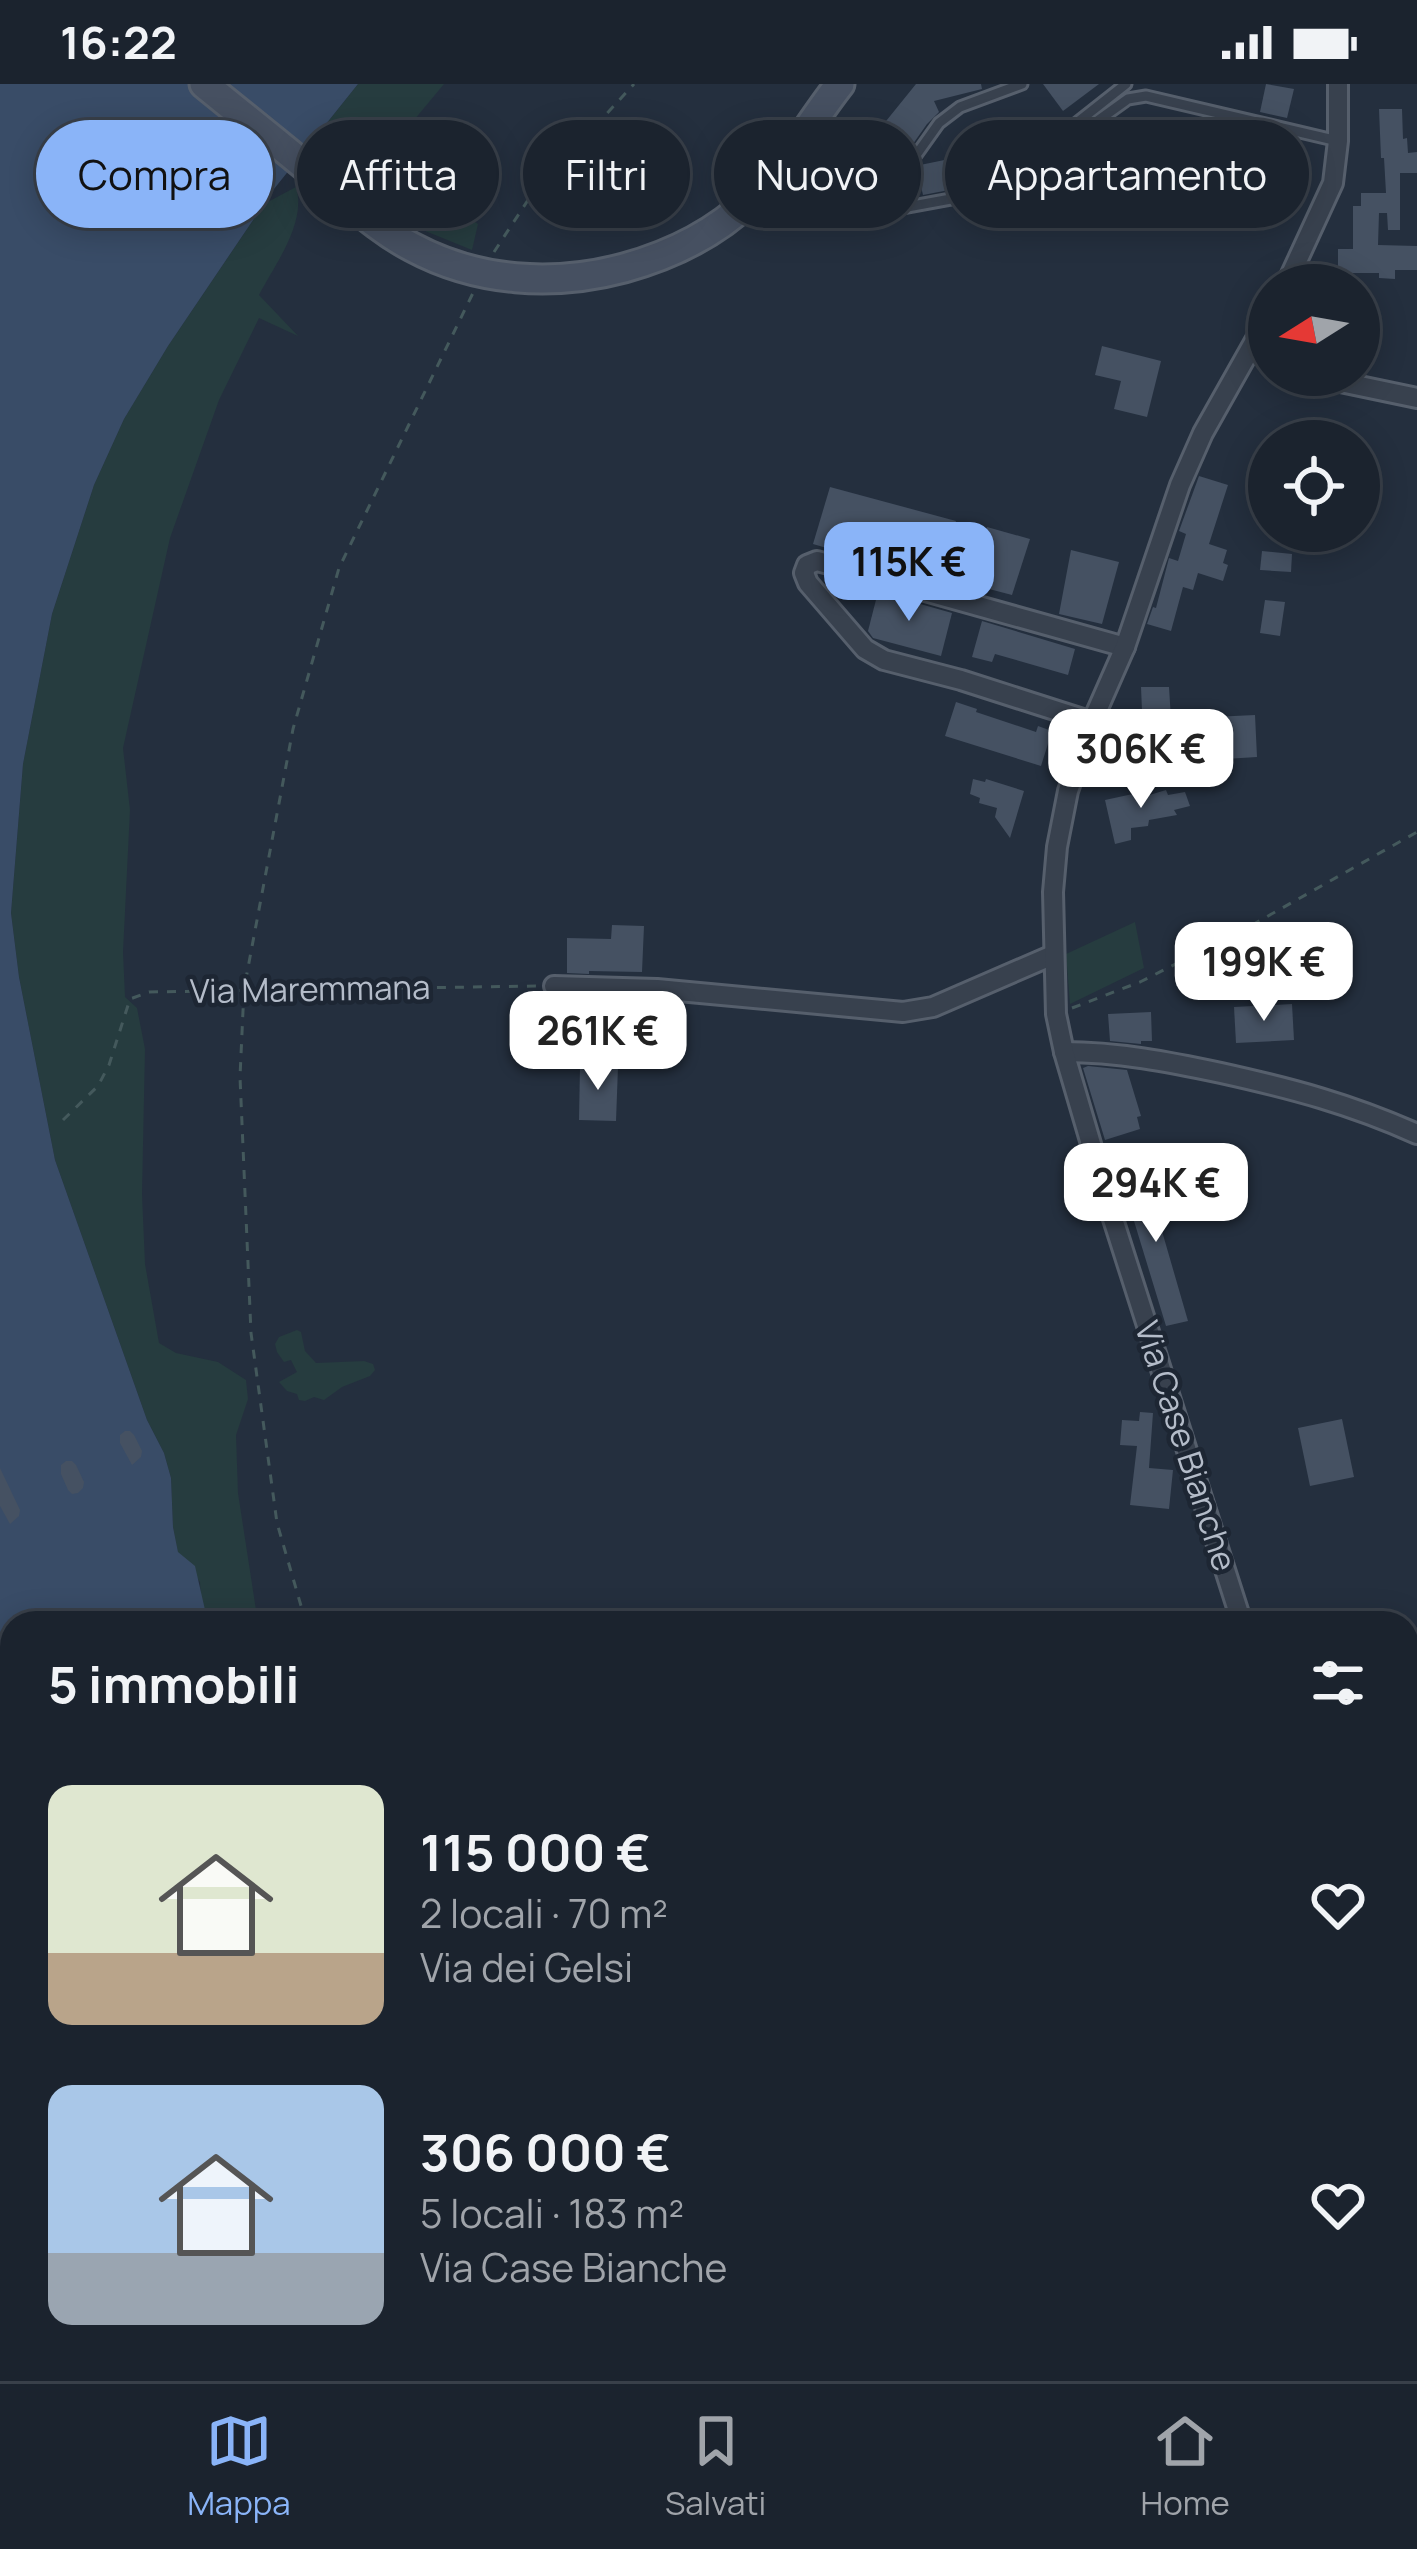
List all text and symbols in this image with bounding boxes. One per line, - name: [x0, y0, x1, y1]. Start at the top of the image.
- text: 16:22: [60, 11, 177, 73]
- chip: Compra: [36, 120, 273, 228]
- chip: Affitta: [297, 120, 499, 228]
- chip: Filtri: [523, 120, 690, 228]
- chip: Nuovo: [714, 120, 921, 228]
- chip: Appartamento: [945, 120, 1309, 228]
- north arrow: [1248, 264, 1380, 396]
- map controls: [1248, 264, 1380, 552]
- button: locate: [1248, 420, 1380, 552]
- pin: 115K €: [811, 522, 1007, 624]
- text: 115K €: [851, 534, 967, 588]
- pin: 306K €: [1043, 709, 1239, 811]
- text: 306K €: [1075, 721, 1207, 775]
- pin: 199K €: [1166, 922, 1362, 1024]
- text: 199K €: [1202, 934, 1326, 988]
- street label: Via Maremmana: [189, 964, 431, 1013]
- pin: 261K €: [500, 991, 696, 1093]
- text: 261K €: [537, 1003, 659, 1057]
- pin: 294K €: [1058, 1143, 1254, 1245]
- text: 294K €: [1091, 1155, 1221, 1209]
- street label: Via Case Bianche: [1125, 1315, 1248, 1576]
- text: 5 immobili: [48, 1649, 300, 1718]
- icon: filters: [1305, 1650, 1371, 1716]
- text: 115 000 €: [420, 1817, 650, 1886]
- icon: home: [144, 1833, 288, 1977]
- icon: heart: [1305, 1872, 1371, 1938]
- text: 2 locali · 70 m²: [420, 1886, 668, 1940]
- text: Via dei Gelsi: [420, 1940, 633, 1994]
- text: 306 000 €: [420, 2117, 671, 2186]
- icon: home: [144, 2133, 288, 2277]
- icon: heart: [1305, 2172, 1371, 2238]
- text: 5 locali · 183 m²: [420, 2186, 684, 2240]
- text: Via Case Bianche: [420, 2240, 727, 2294]
- tab: Mappa: [187, 2408, 291, 2525]
- tab: Salvati: [665, 2408, 766, 2525]
- tab: Home: [1141, 2408, 1230, 2525]

